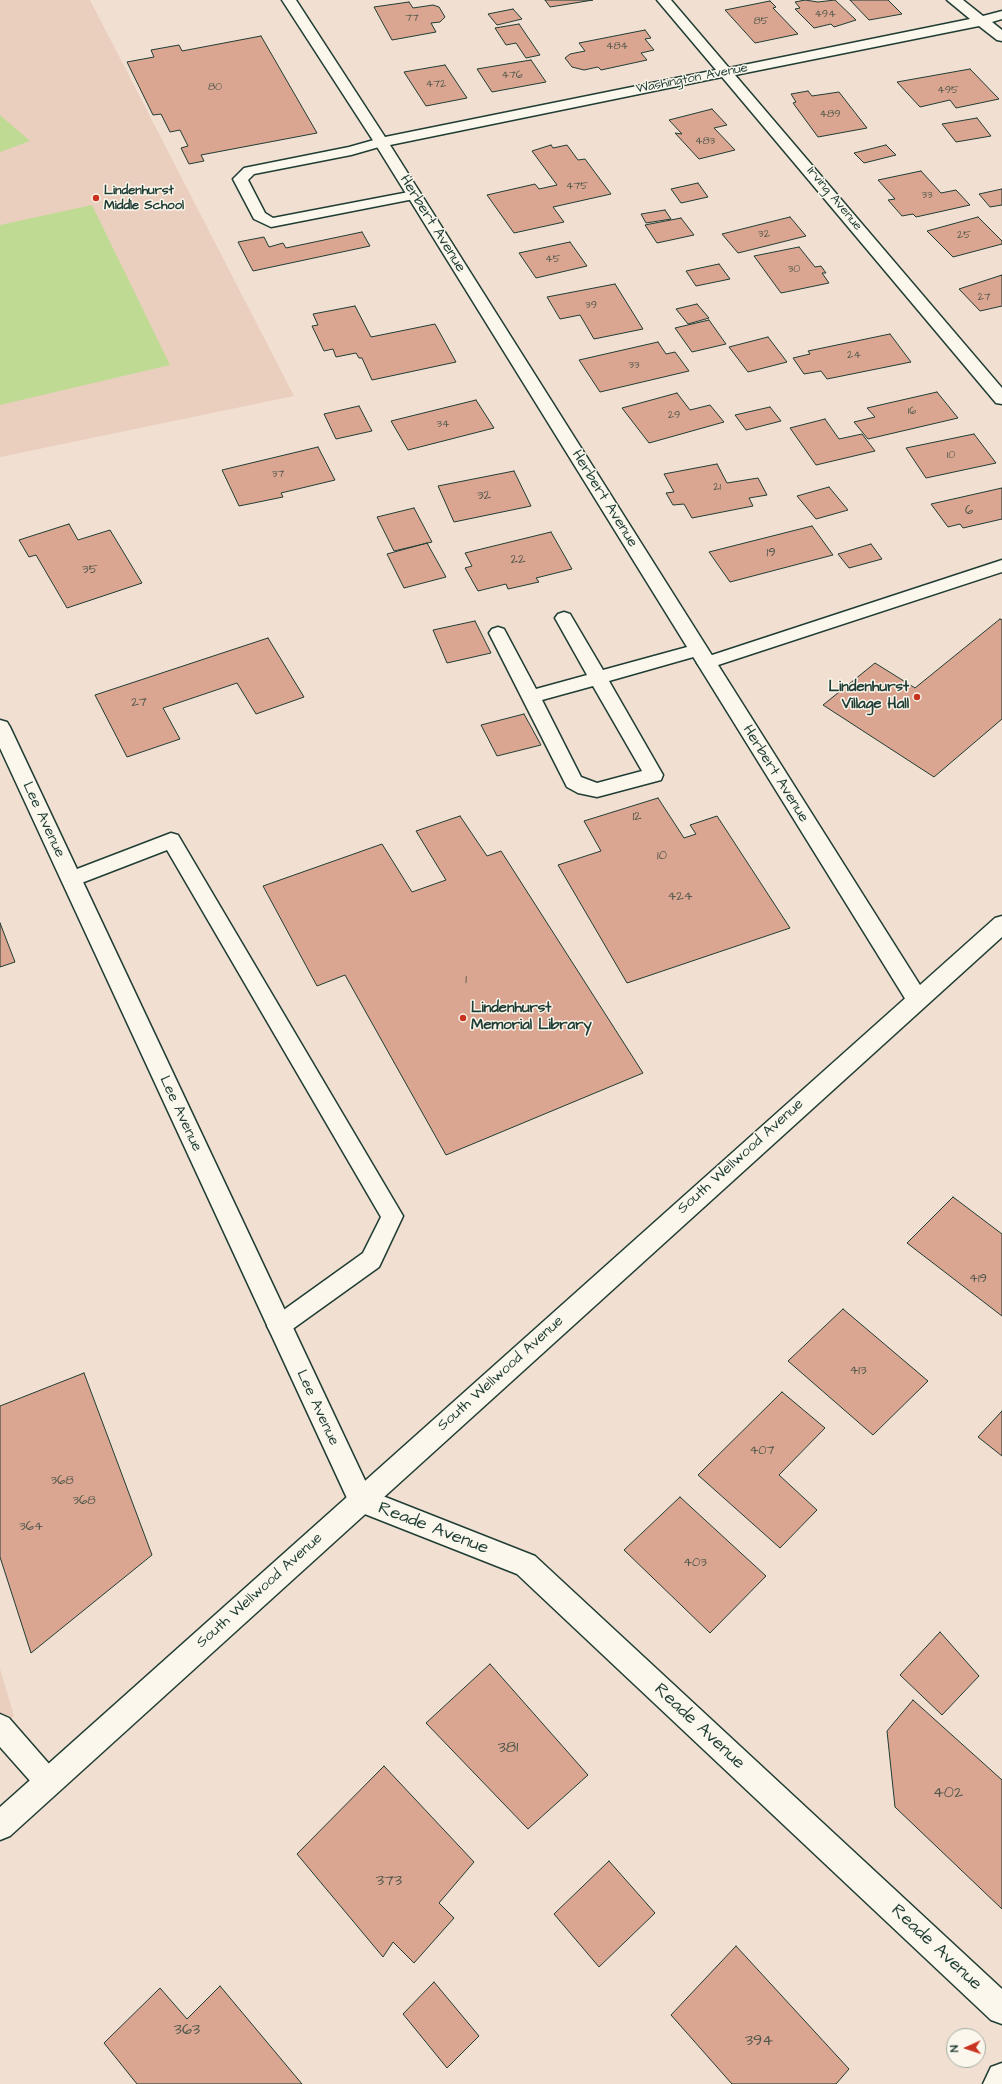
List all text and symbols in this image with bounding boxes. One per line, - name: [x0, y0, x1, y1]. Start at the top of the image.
- house number: 494: [814, 8, 836, 22]
- house number: 77: [405, 12, 419, 26]
- house number: 85: [754, 15, 768, 29]
- house number: 484: [606, 40, 628, 54]
- street label: Washington Avenue: [635, 61, 749, 97]
- house number: 476: [501, 69, 523, 83]
- house number: 472: [426, 78, 446, 92]
- house number: 80: [208, 81, 222, 95]
- house number: 495: [937, 84, 959, 98]
- house number: 489: [820, 108, 840, 122]
- house number: 483: [695, 135, 715, 149]
- street label: Irving Avenue: [803, 164, 865, 234]
- street label: Herbert Avenue: [395, 172, 469, 276]
- house number: 475: [566, 180, 588, 194]
- place label: Lindenhurst Middle School: [104, 183, 184, 214]
- house number: 33: [921, 189, 933, 203]
- marker: Lindenhurst Middle School: [91, 193, 101, 203]
- house number: 32: [758, 228, 770, 242]
- house number: 25: [957, 229, 971, 243]
- house number: 45: [545, 253, 561, 267]
- house number: 30: [788, 263, 800, 277]
- house number: 27: [977, 291, 991, 305]
- house number: 39: [585, 299, 597, 313]
- house number: 24: [847, 349, 861, 363]
- house number: 33: [628, 359, 640, 373]
- house number: 16: [908, 405, 916, 419]
- house number: 29: [668, 409, 680, 423]
- house number: 34: [436, 418, 450, 432]
- street label: Herbert Avenue: [567, 447, 641, 551]
- house number: 10: [947, 449, 955, 463]
- house number: 37: [272, 468, 284, 482]
- house number: 21: [713, 481, 721, 495]
- house number: 32: [477, 488, 491, 504]
- house number: 6: [965, 503, 973, 519]
- house number: 19: [766, 545, 776, 561]
- house number: 22: [511, 552, 525, 568]
- house number: 35: [82, 562, 98, 578]
- place label: Lindenhurst Village Hall: [829, 679, 909, 714]
- marker: Lindenhurst Village Hall: [912, 692, 922, 702]
- house number: 27: [131, 695, 147, 711]
- street label: Herbert Avenue: [738, 722, 812, 826]
- street label: Lee Avenue: [18, 779, 68, 861]
- house number: 12: [632, 809, 642, 825]
- house number: 10: [657, 848, 667, 864]
- house number: 424: [667, 889, 693, 905]
- house number: 1: [465, 972, 467, 988]
- place label: Lindenhurst Memorial Library: [471, 1000, 592, 1035]
- marker: Lindenhurst Memorial Library: [458, 1013, 468, 1023]
- street label: Lee Avenue: [155, 1073, 205, 1155]
- street label: South Wellwood Avenue: [674, 1096, 808, 1218]
- house number: 419: [969, 1271, 987, 1287]
- street label: South Wellwood Avenue: [434, 1313, 568, 1435]
- house number: 413: [849, 1363, 867, 1379]
- street label: Lee Avenue: [292, 1367, 342, 1449]
- house number: 407: [749, 1443, 775, 1459]
- house number: 368: [50, 1473, 74, 1489]
- house number: 368: [72, 1493, 96, 1509]
- street label: Reade Avenue: [375, 1498, 491, 1560]
- house number: 364: [19, 1519, 43, 1535]
- street label: South Wellwood Avenue: [193, 1530, 327, 1652]
- house number: 403: [683, 1555, 707, 1571]
- street label: Reade Avenue: [649, 1679, 749, 1775]
- house number: 381: [498, 1739, 518, 1759]
- house number: 402: [933, 1784, 963, 1804]
- house number: 373: [376, 1872, 402, 1892]
- street label: Reade Avenue: [886, 1900, 986, 1996]
- house number: 363: [174, 2021, 200, 2041]
- north arrow: [946, 2028, 986, 2068]
- house number: 394: [745, 2032, 773, 2052]
- text: N: [947, 2045, 962, 2052]

